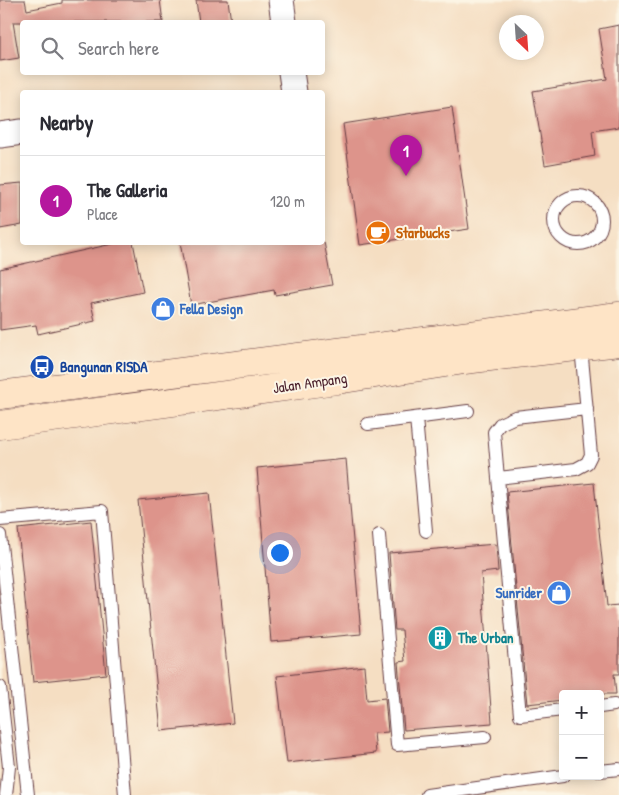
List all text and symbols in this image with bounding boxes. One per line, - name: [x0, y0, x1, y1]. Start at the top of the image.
- north arrow: [499, 15, 544, 60]
- search box: [20, 20, 325, 75]
- icon: search: [38, 34, 66, 62]
- text: Search here: [78, 35, 159, 61]
- text: Nearby: [40, 108, 93, 137]
- pin: 1: [390, 135, 422, 176]
- text: The Galleria: [87, 177, 167, 203]
- text: 1: [53, 190, 59, 212]
- text: 120 m: [270, 190, 305, 212]
- text: Place: [87, 203, 118, 225]
- cafe icon: Starbucks: [365, 220, 391, 246]
- place label: Starbucks: [396, 222, 450, 243]
- shop icon: Fella Design: [150, 296, 176, 322]
- place label: Fella Design: [179, 298, 243, 320]
- bus stop icon: Bangunan RISDA: [29, 354, 55, 380]
- place label: Bangunan RISDA: [60, 356, 148, 378]
- street label: Jalan Ampang: [271, 367, 349, 398]
- your location: [267, 540, 293, 566]
- shop icon: Sunrider: [546, 580, 572, 606]
- place label: Sunrider: [496, 582, 542, 603]
- building icon: The Urban: [427, 625, 453, 651]
- place label: The Urban: [457, 627, 514, 648]
- map controls: [559, 690, 604, 780]
- button: +: [559, 690, 604, 735]
- button: −: [559, 735, 604, 780]

